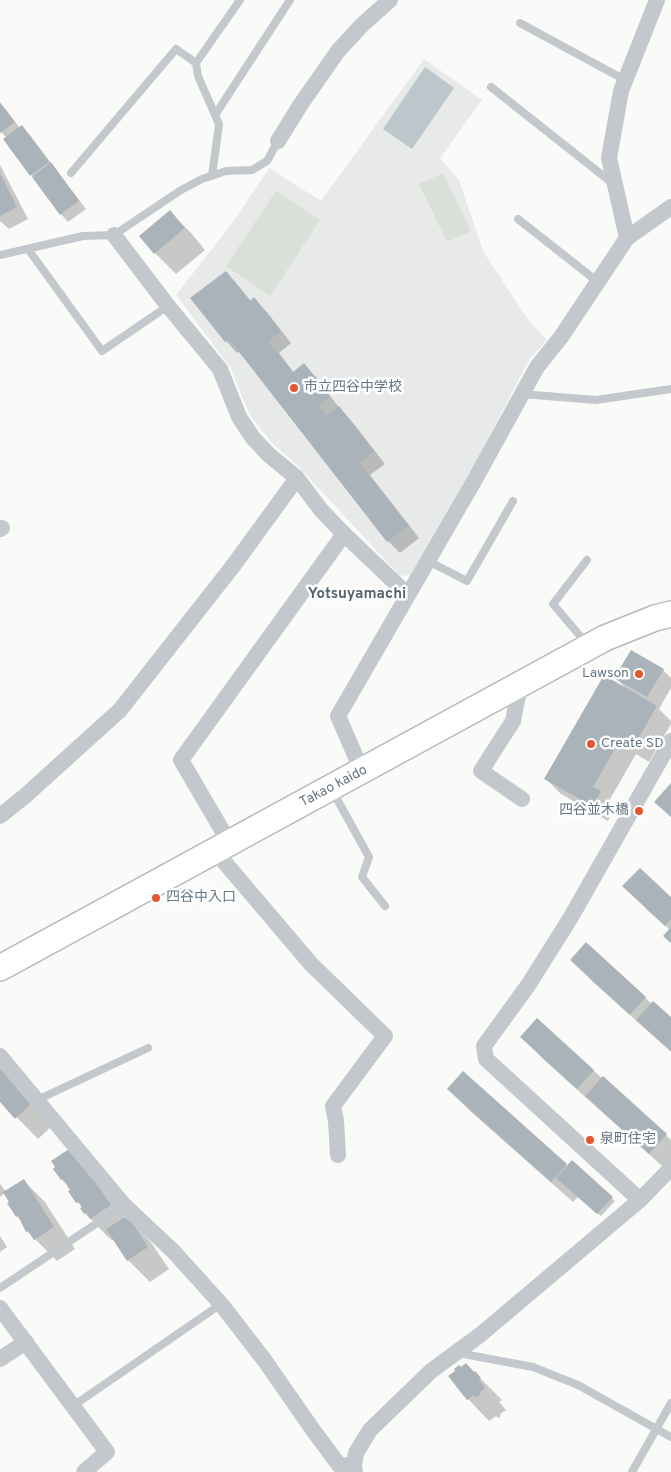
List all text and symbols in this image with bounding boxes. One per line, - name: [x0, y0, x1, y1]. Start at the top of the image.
- place label: 市立四谷中学校: [304, 380, 402, 396]
- marker: 市立四谷中学校: [288, 382, 300, 394]
- district label: Yotsuyamachi: [308, 586, 406, 604]
- place label: Lawson: [582, 666, 629, 682]
- marker: Lawson: [633, 668, 645, 680]
- place label: Create SD: [601, 736, 664, 752]
- marker: Create SD: [585, 738, 597, 750]
- street label: Takao kaido: [297, 762, 371, 812]
- place label: 四谷並木橋: [559, 803, 629, 819]
- marker: 四谷並木橋: [633, 805, 645, 817]
- place label: 四谷中入口: [166, 890, 236, 906]
- marker: 四谷中入口: [150, 892, 162, 904]
- place label: 泉町住宅: [600, 1132, 656, 1148]
- marker: 泉町住宅: [584, 1134, 596, 1146]

